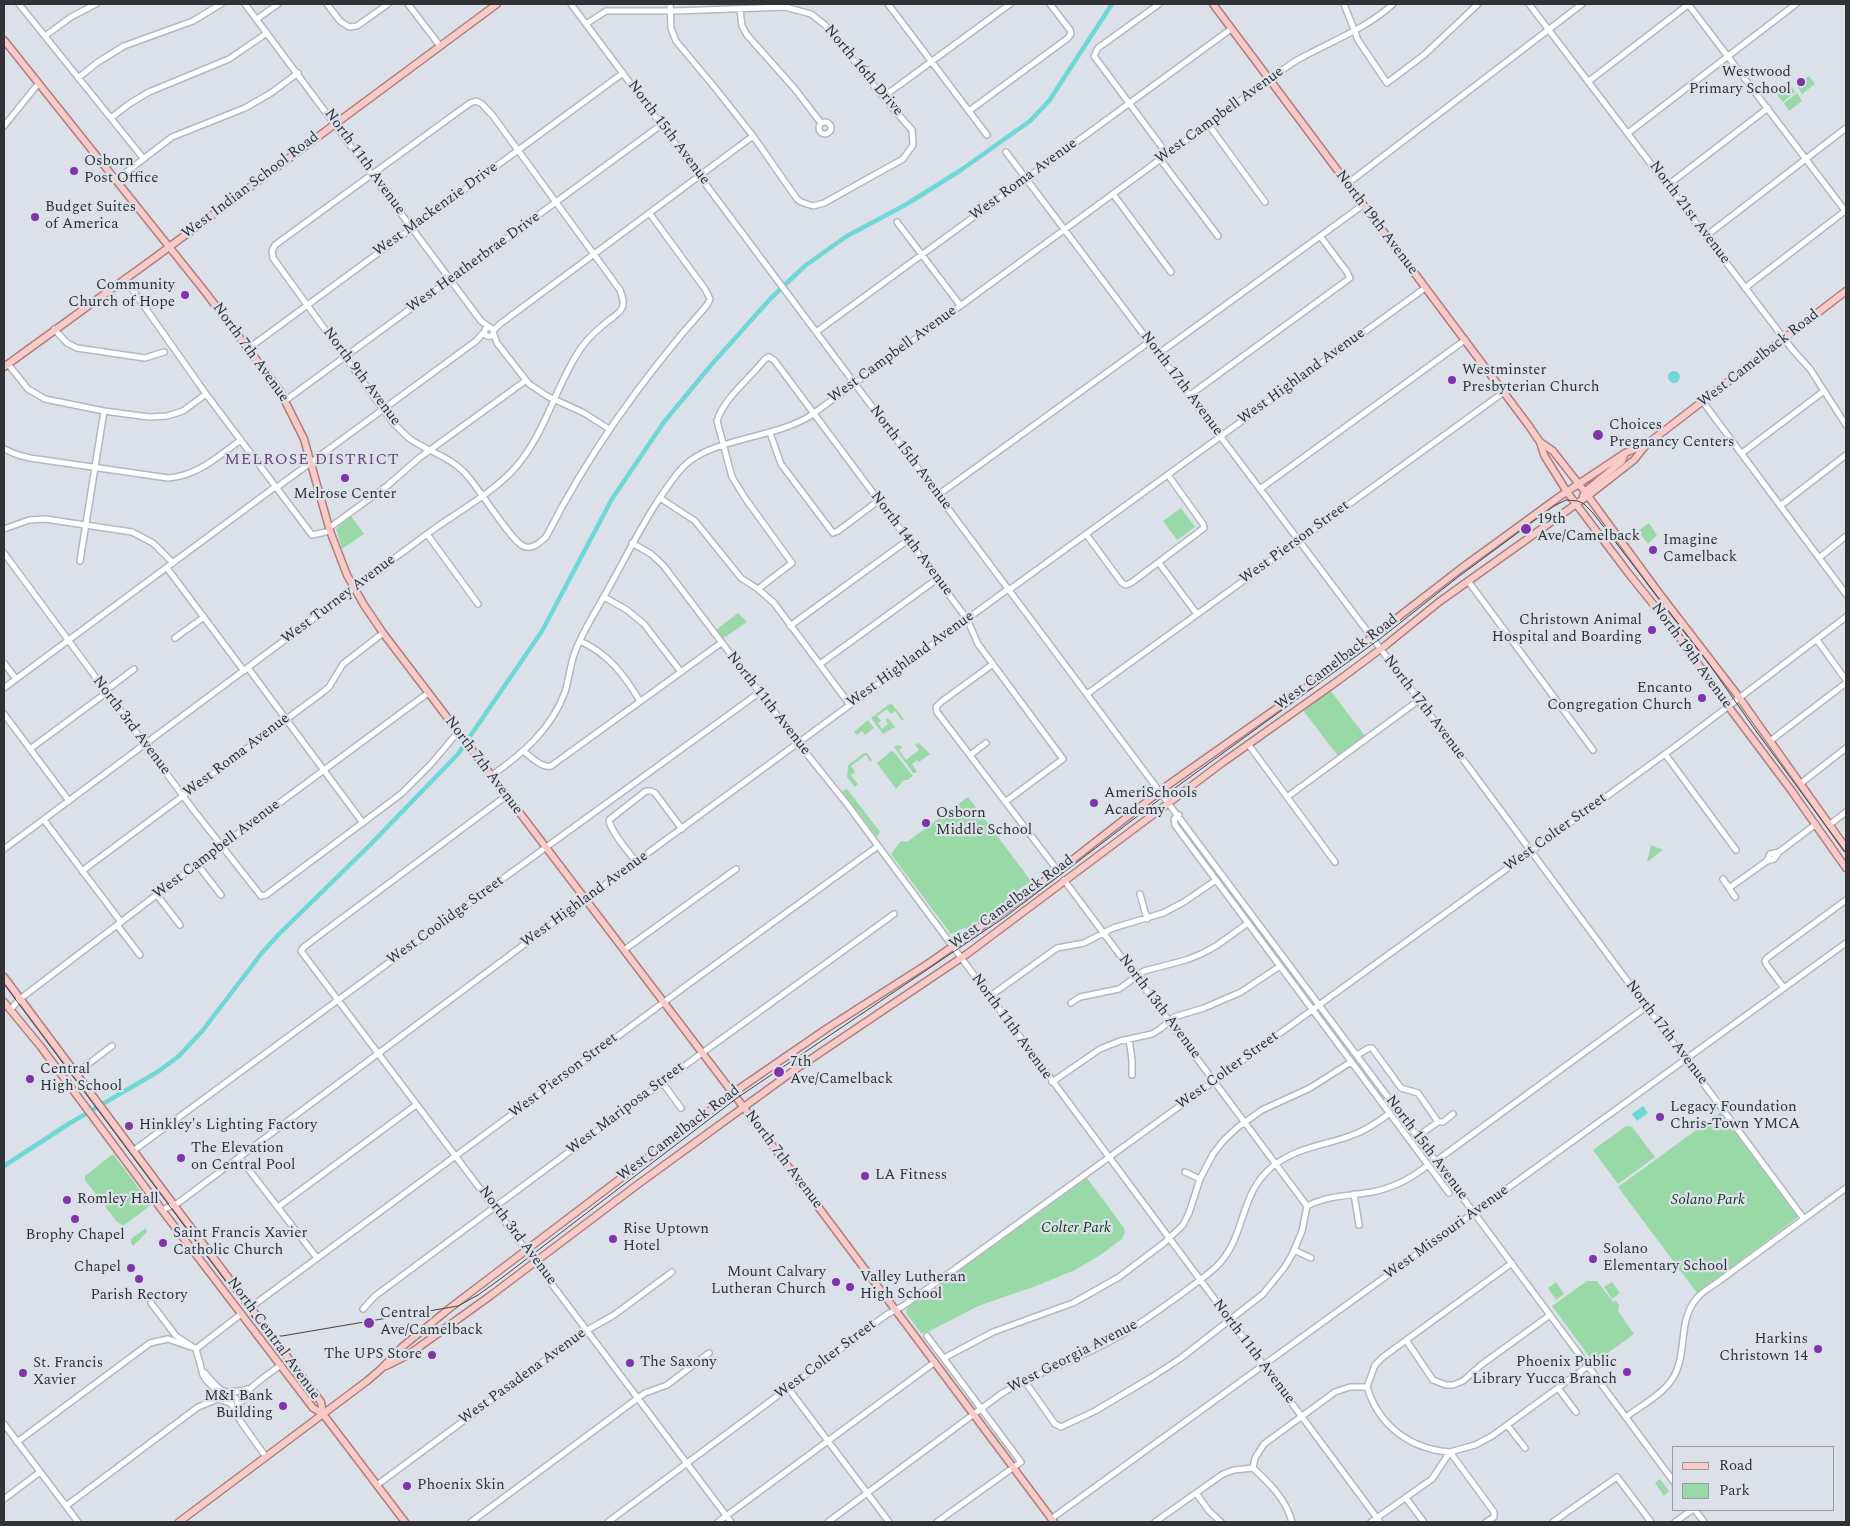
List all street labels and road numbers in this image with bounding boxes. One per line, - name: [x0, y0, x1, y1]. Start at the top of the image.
- street label: North 16th Drive: [820, 22, 906, 120]
- street label: West Campbell Avenue: [1152, 63, 1288, 169]
- street label: North 15th Avenue: [623, 77, 713, 189]
- street label: North 11th Avenue: [320, 106, 408, 218]
- street label: West Indian School Road: [179, 129, 323, 243]
- street label: West Roma Avenue: [967, 135, 1081, 225]
- street label: North 21st Avenue: [1645, 158, 1733, 268]
- street label: West Mackenzie Drive: [370, 159, 502, 261]
- street label: North 19th Avenue: [1331, 167, 1421, 279]
- street label: West Heatherbrae Drive: [404, 208, 544, 318]
- street label: North 7th Avenue: [208, 300, 292, 406]
- street label: West Campbell Avenue: [825, 302, 961, 408]
- street label: West Camelback Road: [1695, 306, 1823, 412]
- street label: North 9th Avenue: [318, 324, 404, 430]
- street label: West Highland Avenue: [1235, 325, 1369, 429]
- street label: North 17th Avenue: [1136, 328, 1226, 440]
- street label: North 15th Avenue: [865, 402, 955, 514]
- street label: North 14th Avenue: [866, 488, 956, 600]
- street label: West Pierson Street: [1237, 497, 1353, 589]
- street label: West Turney Avenue: [279, 551, 399, 649]
- street label: North 19th Avenue: [1647, 600, 1735, 712]
- street label: West Highland Avenue: [844, 608, 978, 712]
- street label: West Camelback Road: [1272, 611, 1402, 715]
- street label: North 11th Avenue: [722, 649, 814, 759]
- street label: North 17th Avenue: [1379, 652, 1469, 764]
- street label: North 3rd Avenue: [88, 673, 174, 779]
- street label: West Roma Avenue: [180, 710, 294, 802]
- street label: North 7th Avenue: [440, 713, 526, 819]
- street label: West Colter Street: [1501, 790, 1611, 876]
- street label: West Campbell Avenue: [150, 796, 284, 904]
- street label: West Highland Avenue: [518, 848, 652, 952]
- street label: West Camelback Road: [947, 852, 1077, 954]
- street label: West Coolidge Street: [384, 873, 508, 969]
- street label: North 13th Avenue: [1114, 951, 1204, 1063]
- street label: North 11th Avenue: [967, 971, 1055, 1083]
- street label: North 17th Avenue: [1621, 977, 1711, 1089]
- street label: West Colter Street: [1173, 1028, 1283, 1114]
- street label: West Pierson Street: [506, 1029, 622, 1123]
- street label: West Mariposa Street: [563, 1059, 689, 1159]
- street label: West Camelback Road: [614, 1082, 744, 1186]
- street label: North 15th Avenue: [1381, 1092, 1471, 1204]
- street label: North 7th Avenue: [740, 1107, 826, 1213]
- street label: West Missouri Avenue: [1381, 1182, 1513, 1284]
- street label: North 3rd Avenue: [474, 1183, 560, 1289]
- street label: North Central Avenue: [222, 1274, 324, 1404]
- street label: North 11th Avenue: [1208, 1296, 1298, 1408]
- street label: West Colter Street: [772, 1316, 880, 1404]
- street label: West Georgia Avenue: [1005, 1316, 1141, 1398]
- street label: West Pasadena Avenue: [456, 1325, 590, 1429]

